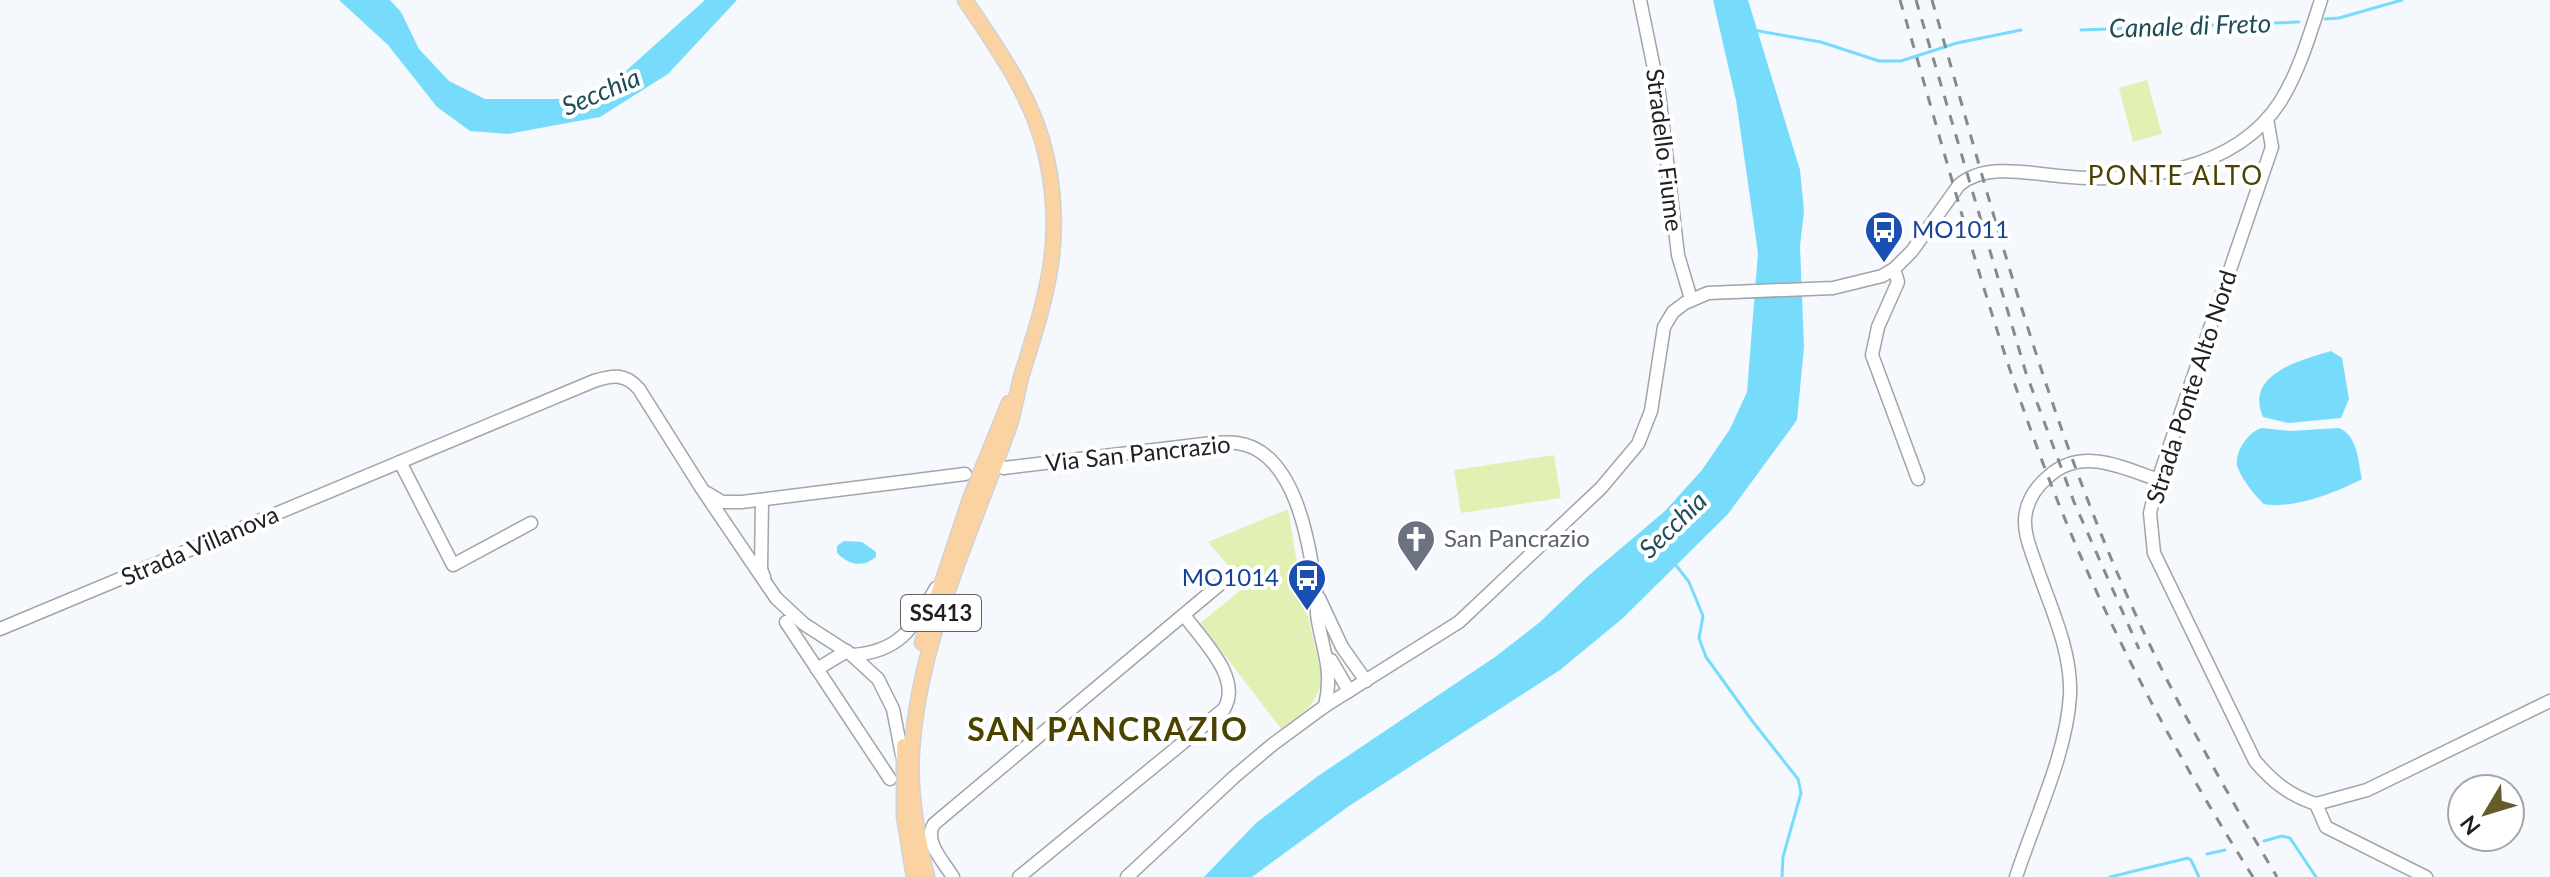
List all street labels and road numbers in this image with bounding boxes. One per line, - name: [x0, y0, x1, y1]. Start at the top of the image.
- street label: Stradello Fiume: [1641, 67, 1690, 233]
- street label: Strada Ponte Alto Nord: [2139, 266, 2242, 507]
- street label: Via San Pancrazio: [1044, 428, 1232, 477]
- street label: Strada Villanova: [116, 498, 282, 591]
- road number: SS413: [901, 595, 981, 631]

